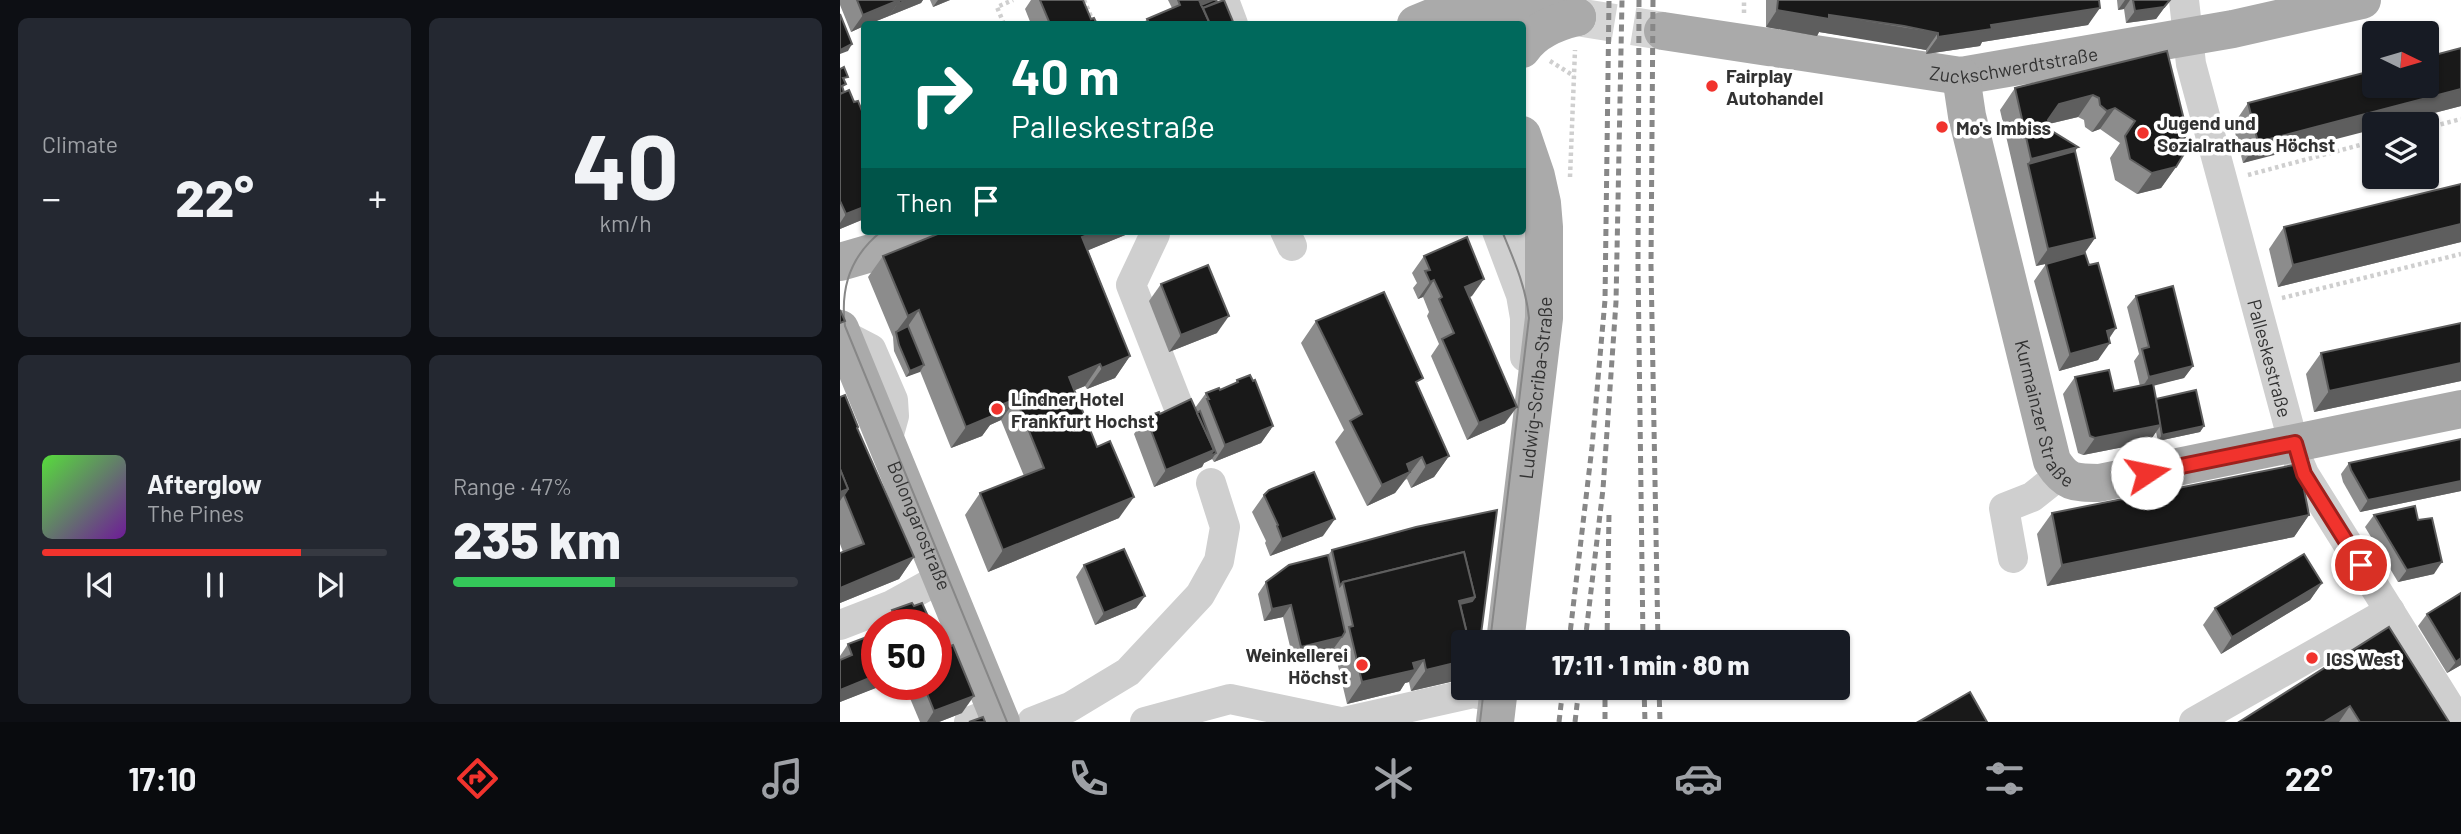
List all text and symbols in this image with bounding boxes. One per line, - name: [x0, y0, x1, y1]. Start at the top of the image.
- north arrow: [2362, 21, 2440, 98]
- map controls: [2362, 21, 2439, 189]
- street label: Zuckschwerdtstraße: [1928, 41, 2100, 87]
- text: 40 m: [1011, 46, 1119, 105]
- icon: right: [896, 49, 987, 140]
- place label: Fairplay Autohandel: [1726, 64, 1823, 109]
- marker: Fairplay Autohandel: [1704, 78, 1720, 94]
- text: Palleskestraße: [1011, 106, 1215, 144]
- text: 40: [572, 109, 679, 218]
- place label: Jugend und Sozialrathaus Höchst: [2157, 111, 2335, 156]
- button: layers: [2362, 112, 2439, 189]
- place label: Mo's Imbiss: [1956, 116, 2051, 139]
- marker: Mo's Imbiss: [1934, 119, 1950, 135]
- marker: Jugend und Sozialrathaus Höchst: [2135, 125, 2151, 141]
- text: Climate: [42, 130, 118, 158]
- text: 22°: [175, 165, 254, 227]
- text: −: [42, 174, 61, 220]
- text: +: [368, 174, 387, 220]
- icon: arrive: [967, 182, 1005, 220]
- text: Then: [896, 186, 953, 217]
- text: km/h: [599, 209, 652, 237]
- street label: Ludwig-Scriba-Straße: [1513, 297, 1556, 480]
- street label: Palleskestraße: [2244, 297, 2297, 420]
- street label: Kurmainzer Straße: [2011, 337, 2078, 491]
- place label: Lindner Hotel Frankfurt Hochst: [1011, 387, 1155, 432]
- marker: Lindner Hotel Frankfurt Hochst: [989, 401, 1005, 417]
- position arrow: [2110, 436, 2184, 510]
- street label: Bolongarostraße: [884, 457, 957, 593]
- text: Afterglow: [147, 468, 262, 499]
- text: Range · 47%: [453, 472, 572, 500]
- text: The Pines: [147, 499, 244, 527]
- text: 235 km: [453, 507, 621, 569]
- pin: [2331, 535, 2391, 595]
- icon: arrive: [2342, 546, 2380, 584]
- icon: previous: [81, 566, 119, 604]
- icon: pause: [196, 566, 234, 604]
- icon: next: [311, 566, 349, 604]
- speed limit sign: 50: [861, 609, 952, 700]
- place label: Weinkellerei Höchst: [1245, 643, 1348, 688]
- place label: IGS West: [2326, 647, 2400, 670]
- text: 17:11 · 1 min · 80 m: [1552, 649, 1749, 680]
- marker: IGS West: [2304, 650, 2320, 666]
- marker: Weinkellerei Höchst: [1354, 657, 1370, 673]
- icon: directions: [453, 754, 502, 803]
- icon: music: [758, 754, 807, 803]
- icon: phone: [1064, 754, 1113, 803]
- icon: climate: [1369, 754, 1418, 803]
- icon: car: [1674, 754, 1723, 803]
- icon: filters: [1980, 754, 2029, 803]
- text: 17:10: [128, 759, 197, 797]
- text: 22°: [2285, 759, 2333, 797]

